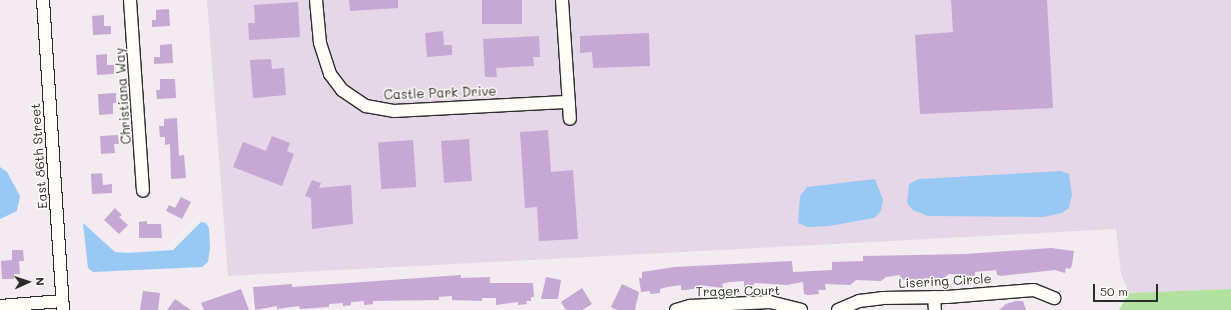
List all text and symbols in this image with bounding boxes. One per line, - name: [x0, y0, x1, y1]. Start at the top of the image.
- street label: Christiana Way: [112, 47, 134, 145]
- street label: Castle Park Drive: [383, 83, 497, 103]
- street label: East 86th Street: [28, 103, 50, 209]
- north arrow: [8, 262, 48, 302]
- street label: Lisering Circle: [898, 271, 992, 291]
- scale bar: [1095, 276, 1160, 302]
- text: N: [33, 277, 48, 286]
- street label: Trager Court: [696, 282, 780, 300]
- text: 50 m: [1100, 283, 1128, 299]

